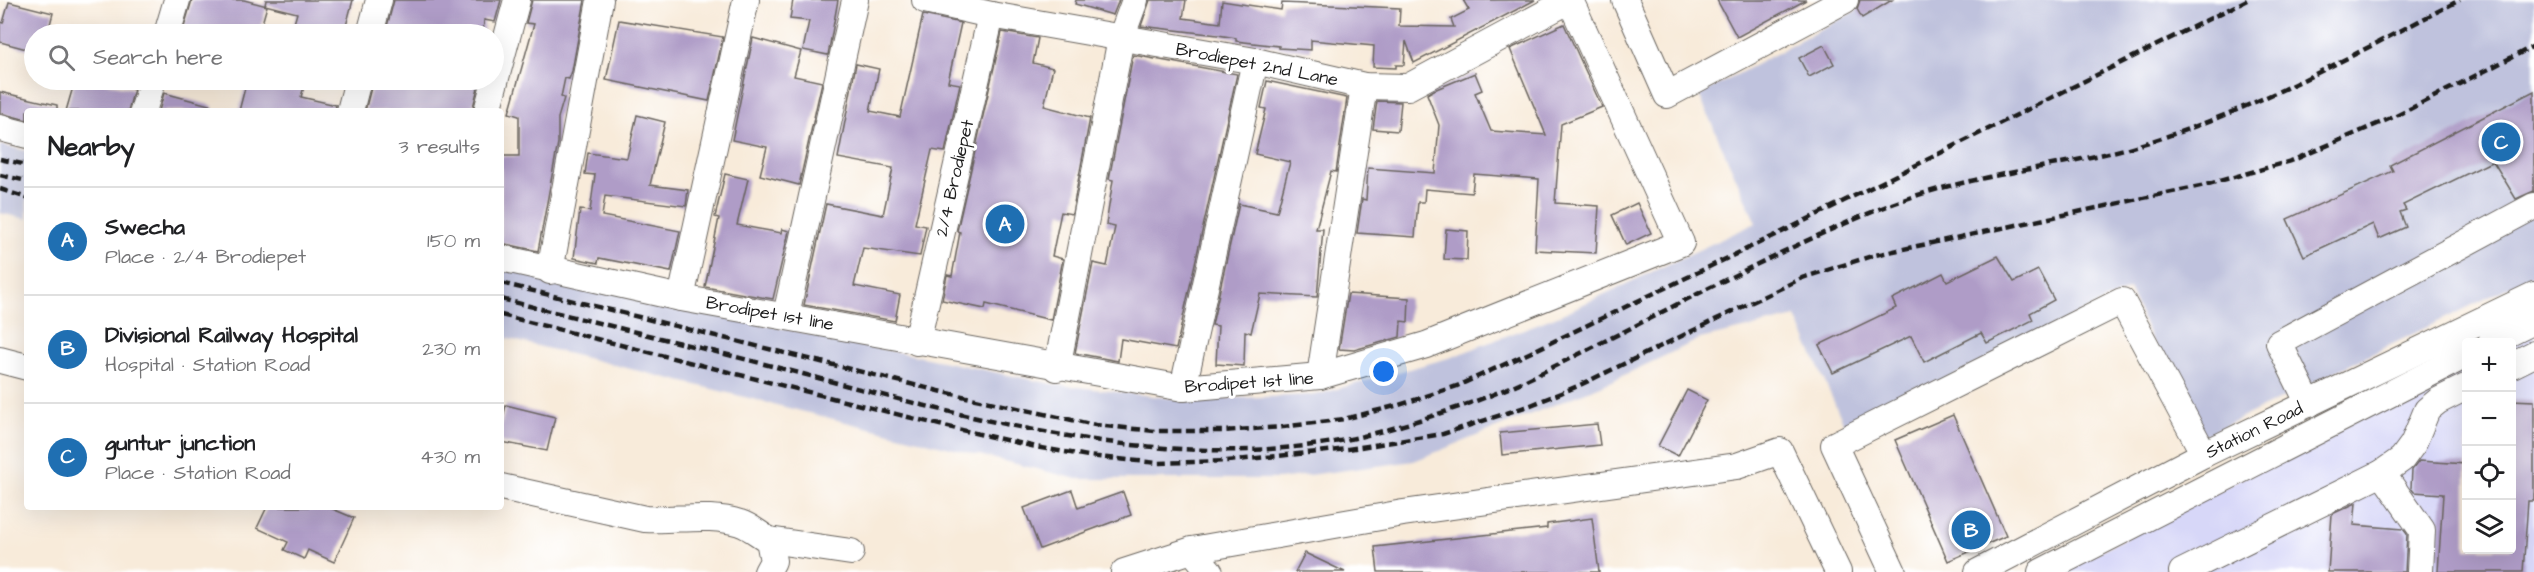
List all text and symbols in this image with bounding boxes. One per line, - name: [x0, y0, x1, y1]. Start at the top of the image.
- search box: [24, 24, 504, 90]
- street label: Brodiepet 2nd Lane: [1174, 36, 1340, 93]
- icon: search: [45, 41, 78, 74]
- text: Search here: [93, 42, 223, 73]
- street label: 2/4 Brodiepet: [929, 116, 980, 239]
- pin: C: [2482, 120, 2520, 164]
- text: Nearby: [48, 129, 135, 165]
- text: 3 results: [398, 133, 480, 161]
- pin: A: [986, 202, 1024, 246]
- text: Swecha: [105, 212, 185, 243]
- text: A: [61, 227, 74, 255]
- text: 150 m: [427, 227, 480, 255]
- text: Place · 2/4 Brodiepet: [105, 243, 306, 271]
- street label: Brodipet 1st line: [704, 290, 836, 337]
- text: Divisional Railway Hospital: [105, 320, 358, 351]
- text: B: [60, 335, 75, 363]
- text: 230 m: [422, 335, 480, 363]
- map controls: [2462, 338, 2516, 554]
- button: +: [2462, 338, 2516, 392]
- text: Hospital · Station Road: [105, 351, 310, 379]
- your location: [1369, 357, 1398, 386]
- street label: Brodipet 1st line: [1184, 366, 1315, 399]
- button: −: [2462, 392, 2516, 446]
- street label: Station Road: [2201, 396, 2307, 465]
- text: guntur junction: [105, 428, 255, 459]
- text: C: [60, 443, 75, 471]
- text: 430 m: [420, 443, 480, 471]
- button: locate: [2462, 446, 2516, 500]
- text: Place · Station Road: [105, 459, 291, 487]
- button: layers: [2462, 500, 2516, 554]
- pin: B: [1952, 508, 1990, 552]

